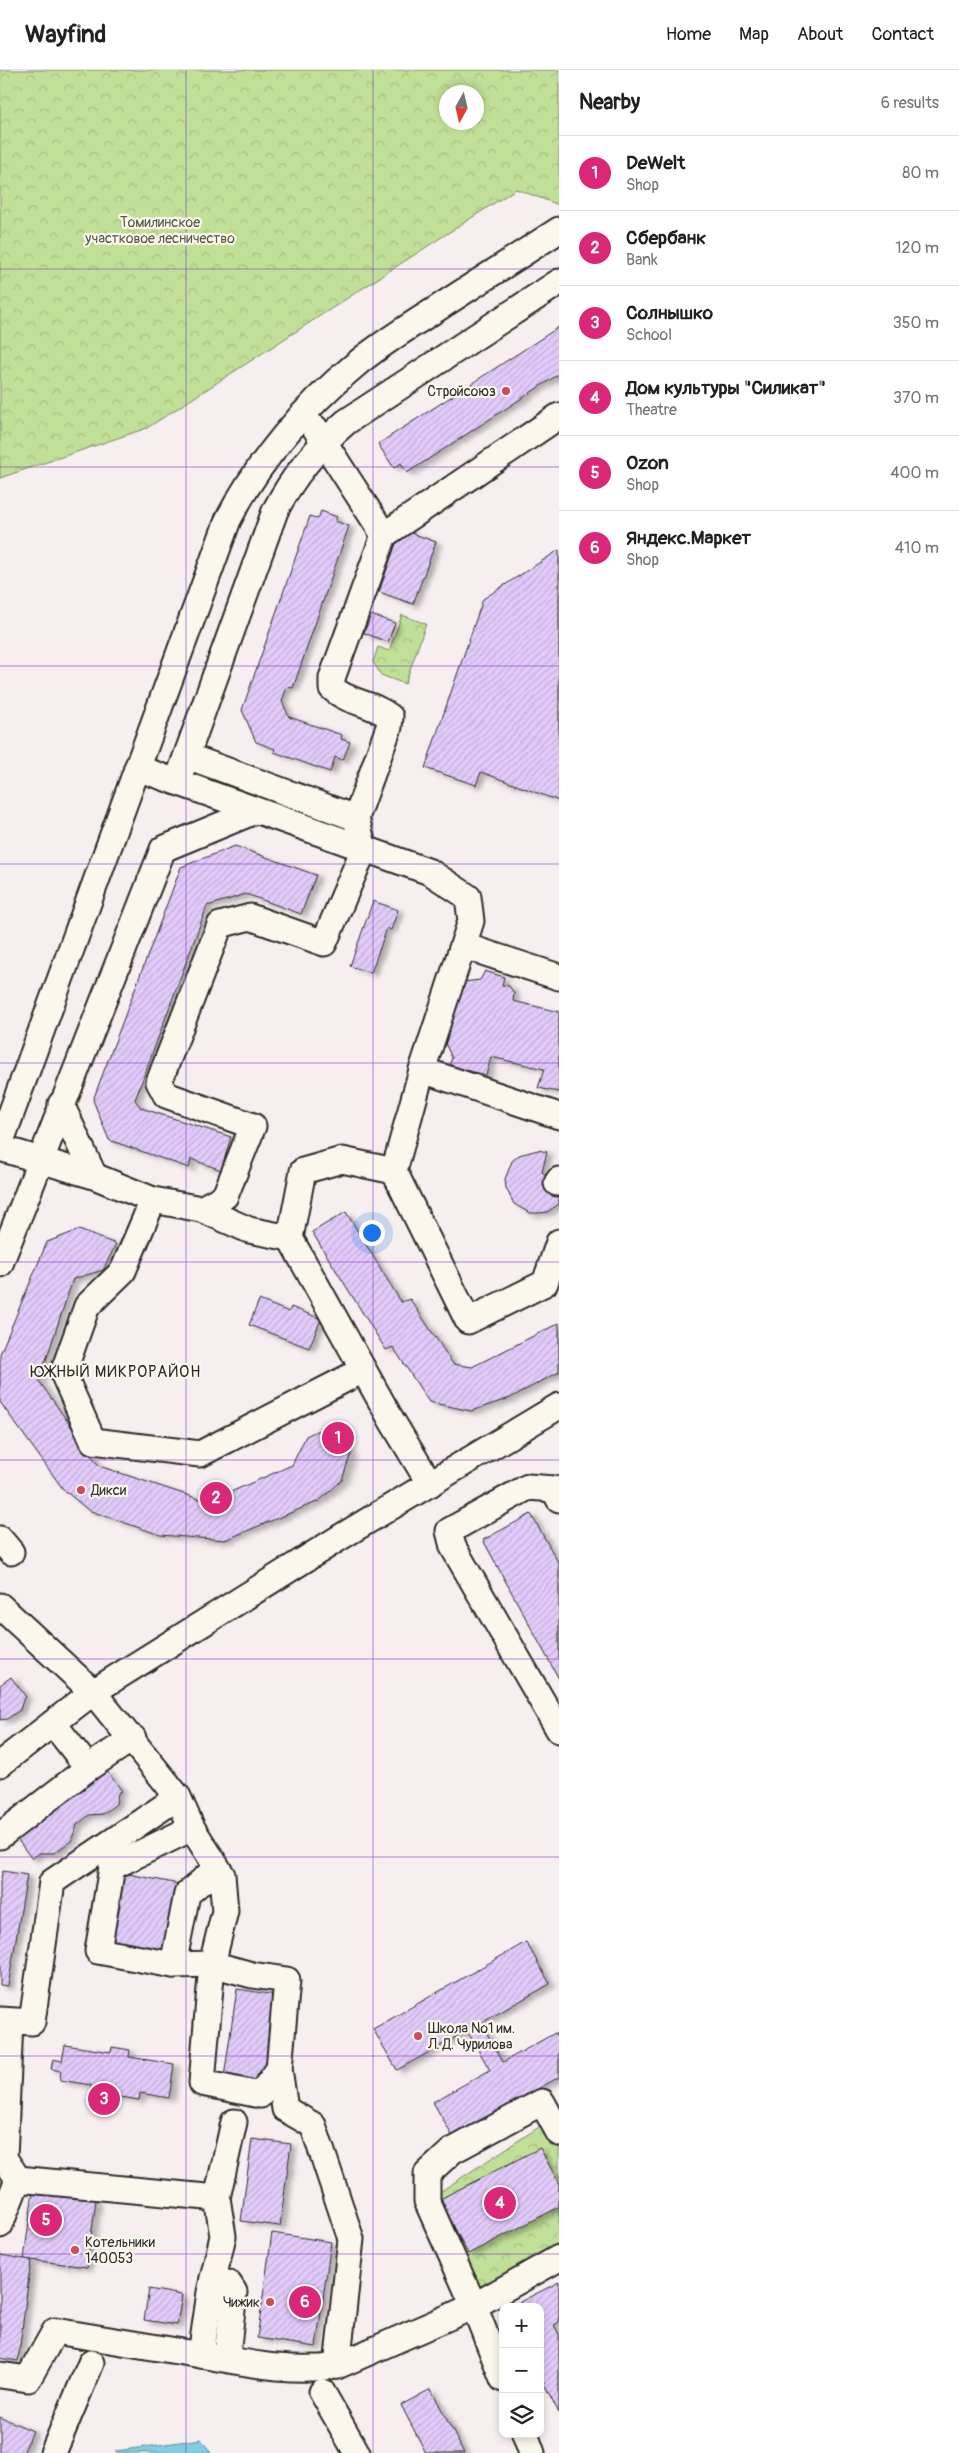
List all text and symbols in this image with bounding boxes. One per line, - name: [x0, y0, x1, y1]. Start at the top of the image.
- text: Wayfind: [25, 20, 106, 49]
- text: Home: [666, 23, 711, 46]
- text: Map: [739, 23, 769, 46]
- text: About: [797, 23, 843, 46]
- text: Contact: [871, 23, 934, 46]
- north arrow: [439, 85, 484, 130]
- text: Nearby: [579, 89, 640, 116]
- text: 6 results: [881, 93, 939, 113]
- text: DeWelt: [626, 151, 685, 175]
- text: 1: [592, 163, 598, 183]
- text: 80 m: [902, 163, 939, 183]
- text: Shop: [626, 175, 659, 195]
- park label: Томилинское участковое лесничество: [84, 214, 235, 247]
- text: Сбербанк: [626, 226, 706, 250]
- text: 2: [591, 238, 599, 258]
- text: 120 m: [895, 238, 939, 258]
- text: Bank: [626, 250, 658, 270]
- text: Солнышко: [626, 301, 713, 325]
- text: 3: [591, 313, 599, 333]
- text: 350 m: [893, 313, 939, 333]
- text: School: [626, 325, 672, 345]
- text: Дом культуры "Силикат": [626, 376, 826, 400]
- place label: Стройсоюз: [427, 383, 496, 400]
- marker: Стройсоюз: [500, 385, 512, 397]
- text: 4: [590, 388, 600, 408]
- text: 370 m: [893, 388, 939, 408]
- text: Theatre: [626, 400, 677, 420]
- text: Ozon: [626, 451, 669, 475]
- text: 5: [591, 463, 599, 483]
- text: 400 m: [890, 463, 939, 483]
- text: Shop: [626, 475, 659, 495]
- text: Яндекс.Маркет: [626, 526, 751, 550]
- text: 6: [590, 538, 600, 558]
- text: 410 m: [895, 538, 939, 558]
- text: Shop: [626, 550, 659, 570]
- your location: [359, 1220, 385, 1246]
- district label: ЮЖНЫЙ МИКРОРАЙОН: [31, 1362, 201, 1382]
- pin: 1: [322, 1419, 354, 1457]
- pin: 2: [200, 1479, 232, 1517]
- place label: Дикси: [90, 1482, 126, 1499]
- marker: Дикси: [75, 1484, 87, 1496]
- place label: Школа №1 им. Л. Д. Чурилова: [427, 2020, 515, 2053]
- marker: Школа №1 им. Л. Д. Чурилова: [412, 2030, 424, 2042]
- pin: 3: [88, 2080, 120, 2118]
- pin: 4: [484, 2184, 516, 2222]
- pin: 5: [30, 2201, 62, 2239]
- place label: Котельники 140053: [85, 2234, 155, 2267]
- marker: Котельники 140053: [69, 2244, 81, 2256]
- pin: 6: [289, 2283, 321, 2321]
- place label: Чижик: [223, 2294, 260, 2311]
- marker: Чижик: [264, 2296, 276, 2308]
- map controls: [499, 2303, 544, 2438]
- button: +: [499, 2303, 544, 2348]
- button: −: [499, 2348, 544, 2393]
- button: layers: [499, 2393, 544, 2438]

